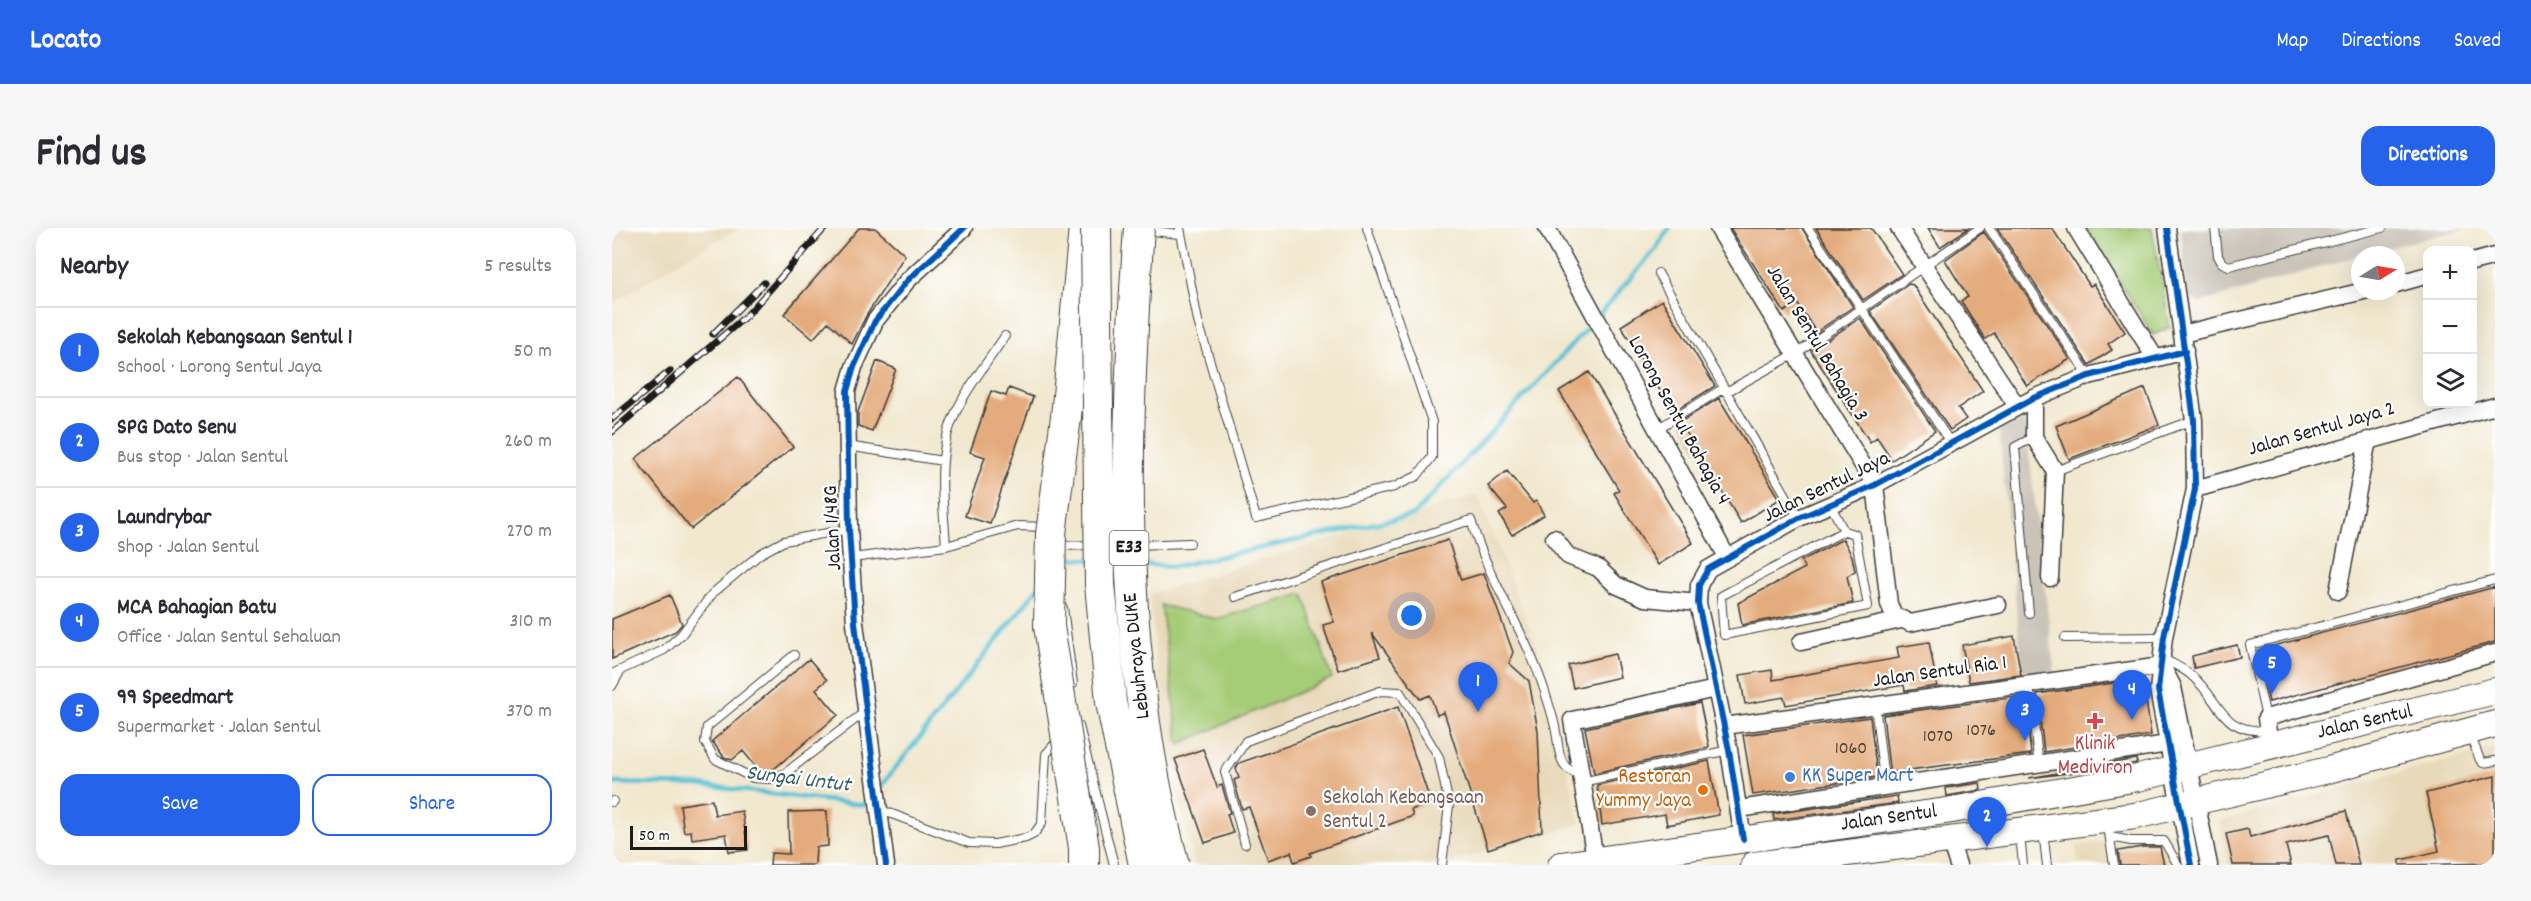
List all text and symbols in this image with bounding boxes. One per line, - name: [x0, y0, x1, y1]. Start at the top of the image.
- text: Locato: [30, 22, 101, 62]
- text: Map: [2277, 27, 2308, 57]
- text: Directions: [2341, 27, 2421, 57]
- text: Saved: [2454, 27, 2501, 57]
- text: Find us: [36, 126, 147, 186]
- button: Directions: [2361, 126, 2495, 186]
- north arrow: [2351, 246, 2405, 300]
- map controls: [2423, 246, 2477, 408]
- button: +: [2423, 246, 2477, 300]
- text: Nearby: [60, 249, 128, 286]
- text: 5 results: [484, 253, 552, 281]
- street label: Jalan Sentul Bahagia 3: [1757, 260, 1875, 428]
- button: −: [2423, 300, 2477, 354]
- text: Sekolah Kebangsaan Sentul 1: [117, 323, 353, 354]
- street label: Lorong Sentul Bahagia 4: [1619, 331, 1737, 511]
- text: 1: [77, 338, 82, 366]
- text: 50 m: [514, 338, 552, 366]
- text: School · Lorong Sentul Jaya: [117, 354, 322, 382]
- button: layers: [2423, 354, 2477, 408]
- street label: Jalan Sentul Jaya 2: [2245, 395, 2399, 465]
- text: SPG Dato Senu: [117, 413, 236, 444]
- text: 2: [75, 428, 84, 456]
- text: 260 m: [504, 428, 552, 456]
- text: Bus stop · Jalan Sentul: [117, 444, 288, 472]
- street label: Jalan Sentul Jaya: [1759, 444, 1896, 532]
- street label: Jalan 1/48G: [817, 485, 851, 571]
- text: Laundrybar: [117, 503, 211, 534]
- text: 3: [75, 518, 84, 546]
- text: 270 m: [506, 518, 552, 546]
- road number: E33: [1110, 531, 1148, 565]
- text: Shop · Jalan Sentul: [117, 534, 259, 562]
- street label: Lebuhraya DUKE: [1116, 591, 1160, 721]
- text: MCA Bahagian Batu: [117, 593, 276, 624]
- your location: [1397, 601, 1426, 630]
- text: 4: [75, 608, 84, 636]
- text: 310 m: [510, 608, 552, 636]
- text: Office · Jalan Sentul Sehaluan: [117, 624, 341, 652]
- pin: 5: [2252, 644, 2292, 694]
- street label: Jalan Sentul Ria 1: [1871, 649, 2009, 697]
- pin: 1: [1458, 662, 1498, 712]
- pin: 4: [2112, 670, 2152, 720]
- text: 99 Speedmart: [117, 683, 233, 714]
- pin: 3: [2006, 692, 2044, 741]
- street label: Jalan Sentul: [2314, 697, 2416, 749]
- text: 5: [75, 698, 84, 726]
- text: 370 m: [506, 698, 552, 726]
- marker: Klinik Mediviron: [2086, 712, 2104, 730]
- text: Supermarket · Jalan Sentul: [117, 714, 321, 742]
- house number: 1076: [1966, 719, 1996, 744]
- house number: 1070: [1923, 725, 1953, 750]
- place label: Klinik Mediviron: [2058, 730, 2132, 784]
- house number: 1060: [1835, 737, 1867, 762]
- water label: Sungai Untut: [744, 758, 854, 802]
- place label: KK Super Mart: [1802, 762, 1914, 792]
- place label: Restoran Yummy Jaya: [1596, 763, 1692, 817]
- marker: KK Super Mart: [1783, 770, 1797, 784]
- button: Save: [60, 774, 300, 836]
- button: Share: [312, 774, 552, 836]
- marker: Restoran Yummy Jaya: [1696, 783, 1710, 797]
- place label: Sekolah Kebangsaan Sentul 2: [1323, 784, 1484, 838]
- street label: Jalan Sentul: [1839, 797, 1939, 841]
- pin: 2: [1968, 798, 2006, 847]
- marker: Sekolah Kebangsaan Sentul 2: [1304, 804, 1318, 818]
- scale bar: [630, 823, 747, 850]
- text: 50 m: [639, 825, 670, 848]

